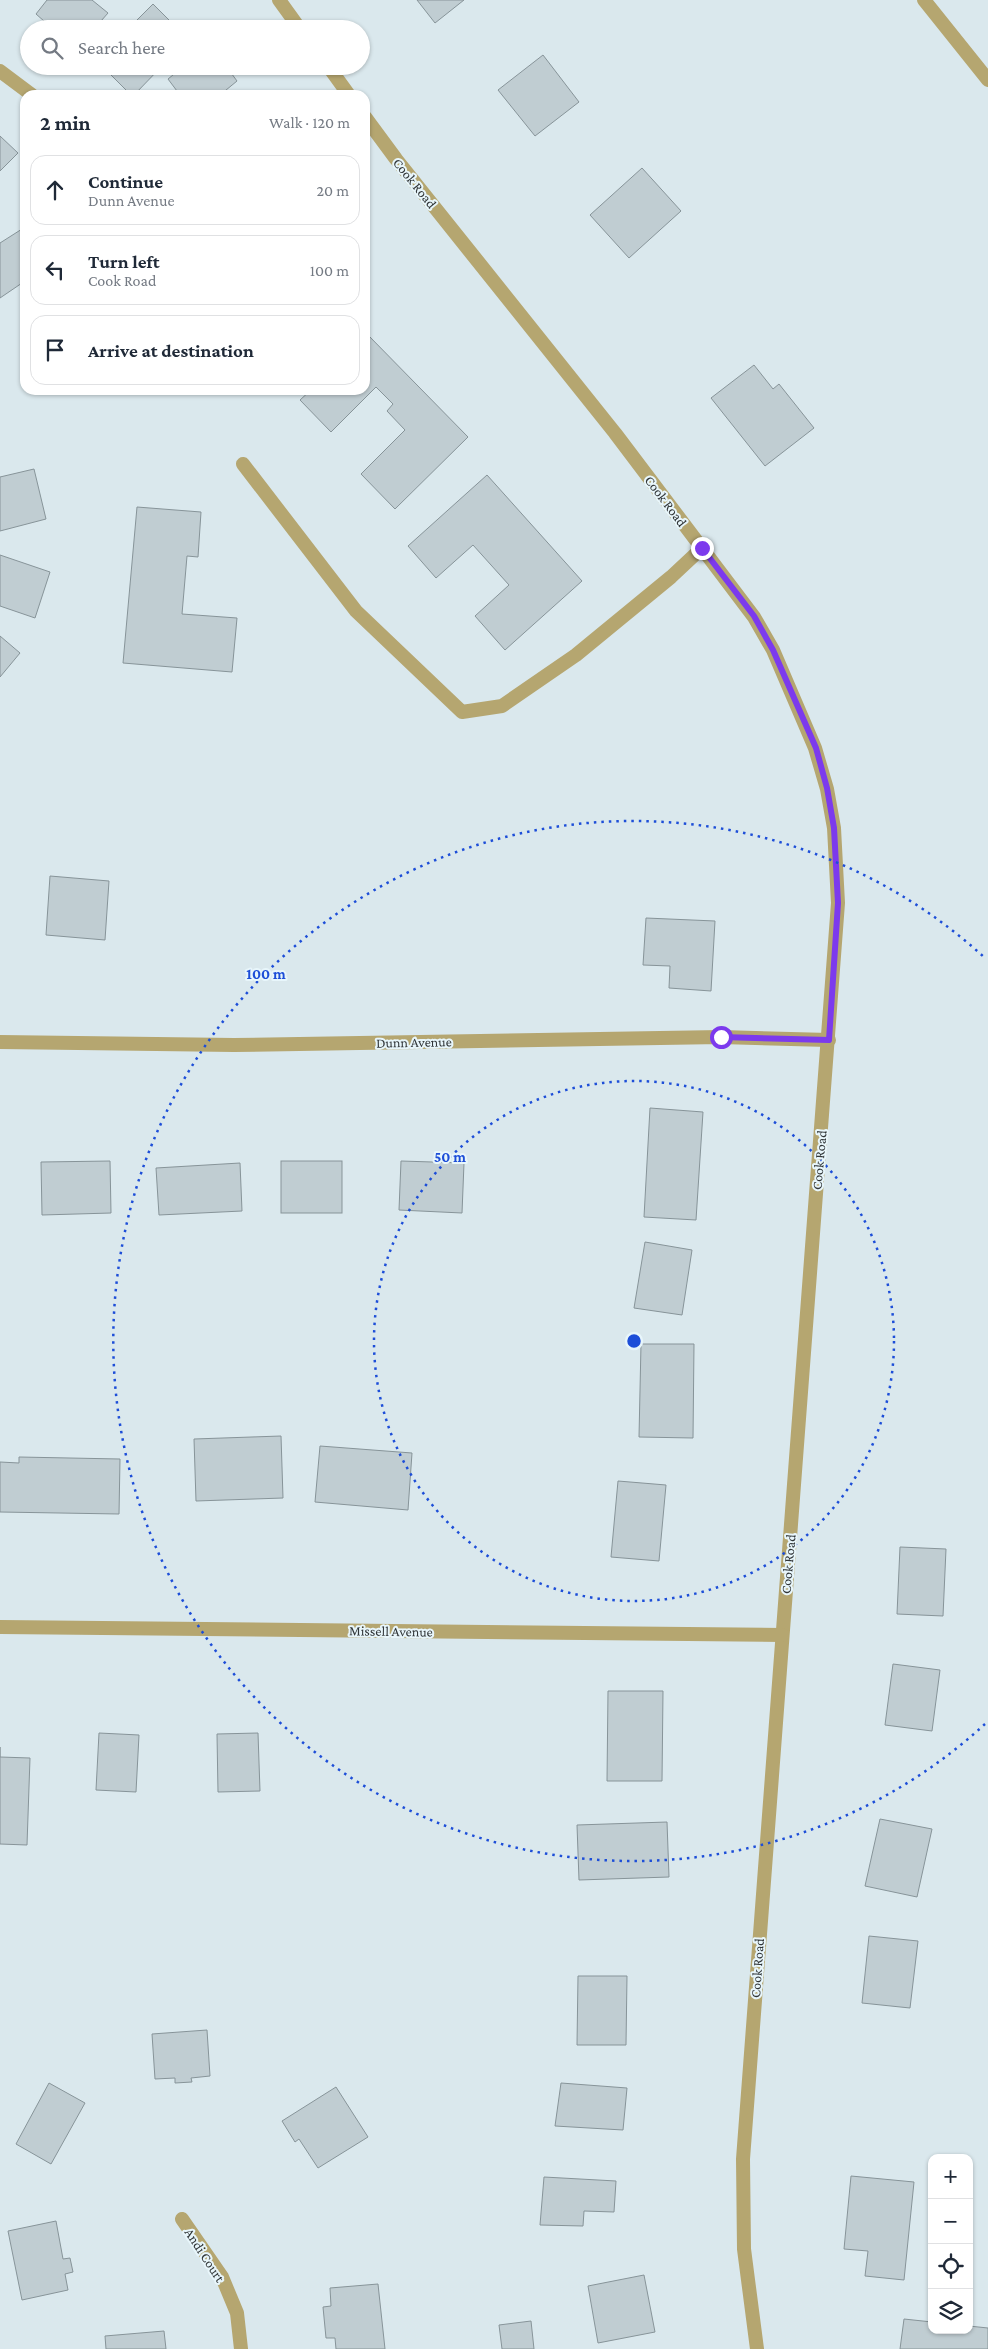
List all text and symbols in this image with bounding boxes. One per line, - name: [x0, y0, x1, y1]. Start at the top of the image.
- search box: [20, 20, 370, 75]
- icon: search: [38, 34, 66, 62]
- text: Search here: [78, 37, 165, 58]
- text: 2 min: [40, 111, 91, 135]
- text: Walk · 120 m: [269, 114, 350, 131]
- street label: Cook Road: [390, 155, 440, 212]
- text: Continue: [88, 171, 163, 192]
- icon: ahead: [41, 176, 69, 204]
- text: 20 m: [316, 182, 349, 199]
- text: Dunn Avenue: [88, 192, 174, 209]
- text: Turn left: [88, 251, 160, 272]
- icon: left: [41, 256, 69, 284]
- text: 100 m: [310, 262, 349, 279]
- text: Cook Road: [88, 272, 156, 289]
- icon: arrive: [41, 336, 69, 364]
- text: Arrive at destination: [88, 340, 254, 361]
- street label: Cook Road: [642, 472, 691, 530]
- route end: [691, 537, 714, 560]
- text: 100 m: [246, 966, 286, 982]
- route start: [710, 1026, 733, 1049]
- street label: Dunn Avenue: [376, 1033, 452, 1051]
- street label: Cook Road: [808, 1129, 830, 1190]
- text: 50 m: [434, 1149, 466, 1165]
- centre of rings: [625, 1332, 643, 1350]
- street label: Cook Road: [777, 1533, 799, 1594]
- street label: Missell Avenue: [349, 1622, 433, 1640]
- street label: Cook Road: [747, 1937, 767, 1998]
- map controls: [928, 2154, 973, 2334]
- button: +: [928, 2154, 973, 2199]
- button: −: [928, 2199, 973, 2244]
- street label: Andi Court: [182, 2225, 229, 2285]
- button: locate: [928, 2244, 973, 2289]
- button: layers: [928, 2289, 973, 2334]

